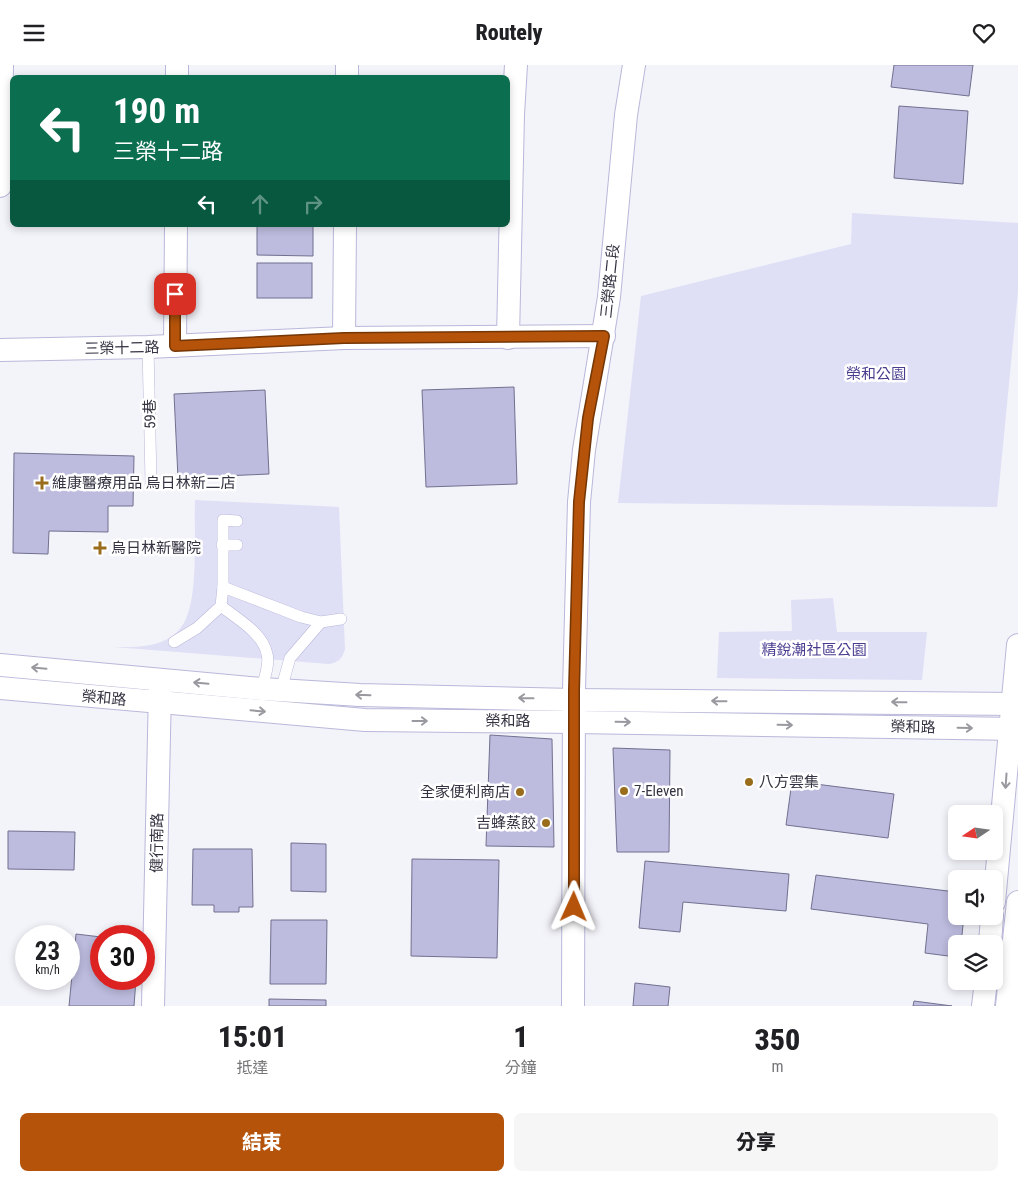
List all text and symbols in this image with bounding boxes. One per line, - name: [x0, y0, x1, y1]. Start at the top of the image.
- icon: menu: [20, 19, 48, 47]
- icon: heart: [970, 19, 998, 47]
- text: Routely: [475, 20, 543, 45]
- text: 190 m: [113, 91, 200, 132]
- icon: left: [30, 95, 95, 160]
- text: 三榮十二路: [113, 139, 223, 164]
- icon: left: [193, 190, 221, 218]
- icon: ahead: [246, 190, 274, 218]
- icon: right: [299, 190, 327, 218]
- street label: 三榮路二段: [597, 243, 623, 319]
- pin: [154, 273, 196, 315]
- icon: arrive: [161, 280, 189, 308]
- street label: 三榮十二路: [84, 338, 160, 358]
- park label: 榮和公園: [846, 365, 906, 383]
- street label: 59巷: [141, 399, 159, 429]
- place label: 維康醫療用品 烏日林新二店: [52, 474, 235, 492]
- marker: 維康醫療用品 烏日林新二店: [36, 477, 48, 489]
- place label: 烏日林新醫院: [111, 539, 201, 557]
- marker: 烏日林新醫院: [93, 541, 107, 555]
- park label: 精銳潮社區公園: [761, 641, 867, 659]
- one-way arrow: [31, 664, 47, 673]
- one-way arrow: [193, 679, 209, 688]
- street label: 榮和路: [81, 687, 127, 709]
- one-way arrow: [355, 690, 372, 700]
- one-way arrow: [518, 694, 534, 703]
- one-way arrow: [712, 696, 728, 706]
- one-way arrow: [892, 697, 908, 707]
- one-way arrow: [249, 706, 265, 716]
- street label: 榮和路: [485, 712, 531, 730]
- one-way arrow: [412, 716, 428, 726]
- one-way arrow: [614, 718, 630, 727]
- street label: 榮和路: [890, 718, 936, 736]
- one-way arrow: [776, 720, 793, 730]
- one-way arrow: [956, 723, 973, 733]
- place label: 八方雲集: [759, 773, 819, 791]
- one-way arrow: [1001, 773, 1010, 789]
- marker: 八方雲集: [743, 776, 755, 788]
- place label: 7-Eleven: [634, 782, 684, 800]
- place label: 全家便利商店: [420, 783, 510, 801]
- marker: 7-Eleven: [618, 785, 630, 797]
- marker: 全家便利商店: [514, 786, 526, 798]
- north arrow: [948, 805, 1002, 860]
- map controls: [948, 805, 1003, 990]
- street label: 健行南路: [147, 813, 167, 873]
- place label: 吉蜂蒸餃: [476, 814, 536, 832]
- marker: 吉蜂蒸餃: [540, 817, 552, 829]
- button: sound: [948, 870, 1003, 925]
- position arrow: [547, 880, 599, 932]
- speed limit sign: 30: [90, 925, 155, 990]
- button: layers: [948, 935, 1003, 990]
- text: 23: [35, 937, 60, 966]
- text: km/h: [35, 963, 60, 977]
- text: 15:01: [218, 1019, 287, 1054]
- text: 1: [513, 1019, 528, 1054]
- text: 350: [755, 1022, 800, 1057]
- text: m: [771, 1057, 783, 1076]
- text: 抵達: [236, 1058, 268, 1077]
- text: 分鐘: [505, 1058, 537, 1077]
- button: 結束: [20, 1113, 504, 1171]
- button: 分享: [514, 1113, 998, 1171]

